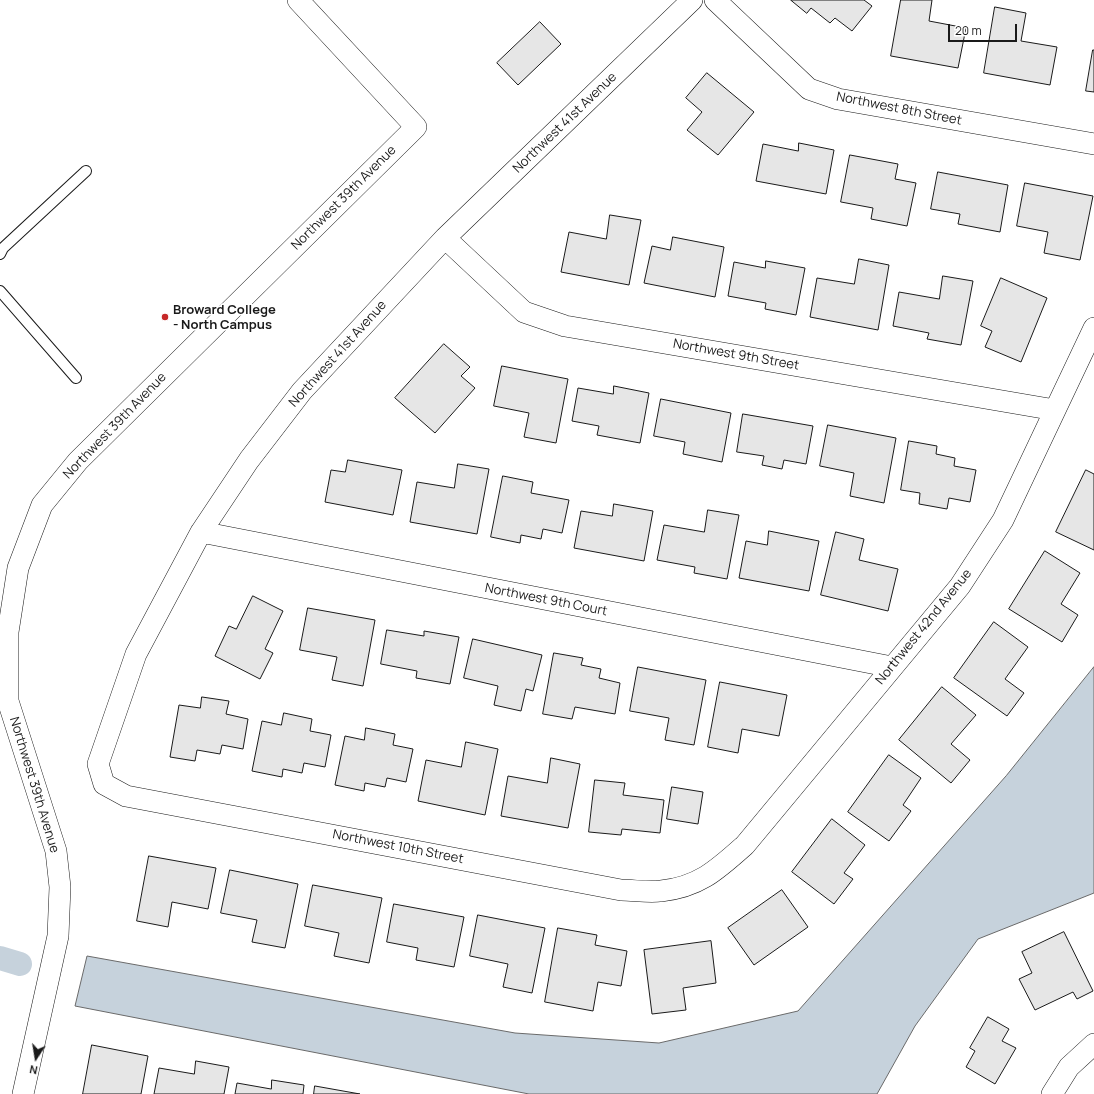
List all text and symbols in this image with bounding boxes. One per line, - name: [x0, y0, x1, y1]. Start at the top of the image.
- scale bar: [950, 16, 1019, 42]
- text: 20 m: [955, 22, 982, 39]
- street label: Northwest 41st Avenue: [510, 69, 620, 177]
- street label: Northwest 8th Street: [835, 89, 963, 129]
- street label: Northwest 39th Avenue: [288, 142, 400, 254]
- street label: Northwest 41st Avenue: [286, 297, 390, 411]
- place label: Broward College - North Campus: [173, 302, 276, 333]
- marker: Broward College - North Campus: [160, 312, 170, 322]
- street label: Northwest 9th Street: [672, 336, 800, 374]
- street label: Northwest 39th Avenue: [60, 370, 170, 482]
- street label: Northwest 42nd Avenue: [873, 566, 975, 688]
- street label: Northwest 9th Court: [483, 580, 609, 620]
- street label: Northwest 39th Avenue: [6, 715, 62, 855]
- street label: Northwest 10th Street: [331, 827, 465, 867]
- north arrow: [16, 1038, 56, 1078]
- text: N: [28, 1062, 39, 1078]

